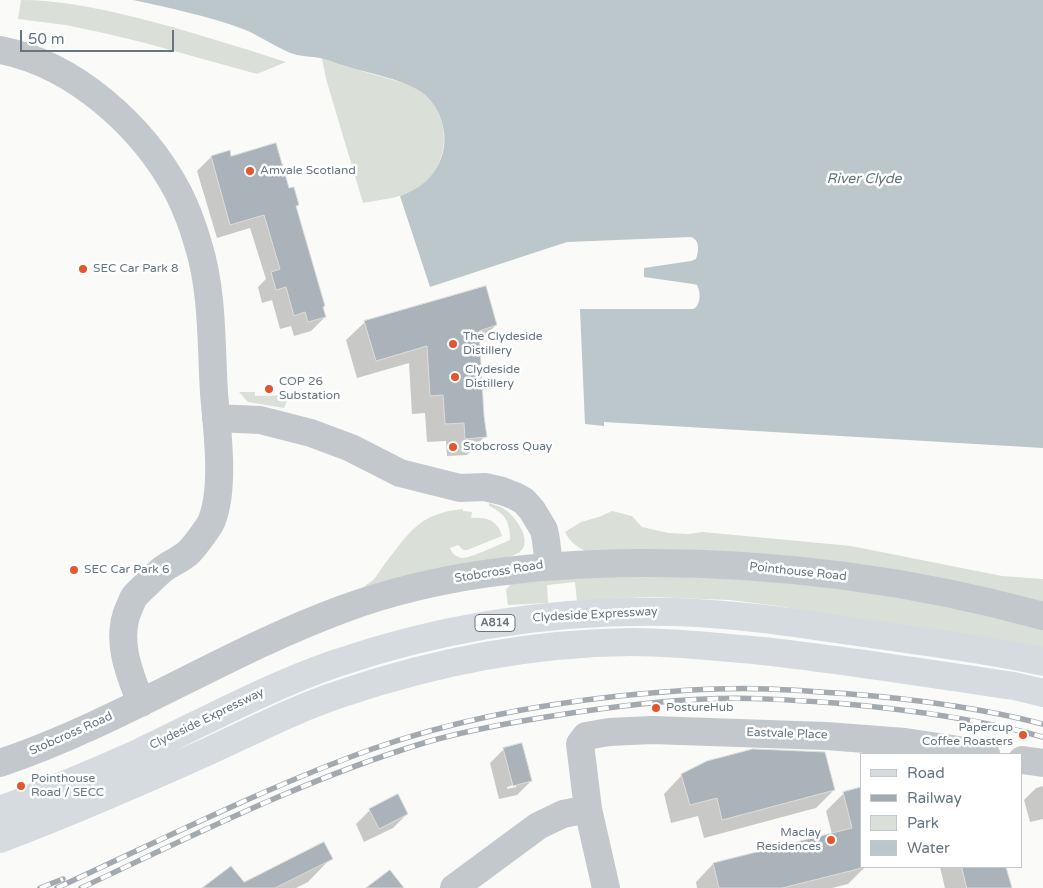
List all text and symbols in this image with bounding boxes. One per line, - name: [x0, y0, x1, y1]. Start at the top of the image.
- scale bar: [22, 20, 176, 52]
- text: 50 m: [28, 30, 65, 48]
- place label: Amvale Scotland: [260, 164, 356, 178]
- marker: Amvale Scotland: [244, 165, 256, 177]
- water label: River Clyde: [826, 171, 902, 187]
- place label: SEC Car Park 8: [93, 262, 179, 276]
- marker: SEC Car Park 8: [77, 263, 89, 275]
- place label: The Clydeside Distillery: [463, 330, 543, 358]
- marker: The Clydeside Distillery: [447, 338, 459, 350]
- place label: Clydeside Distillery: [465, 363, 520, 391]
- marker: Clydeside Distillery: [449, 371, 461, 383]
- place label: COP 26 Substation: [279, 375, 340, 403]
- marker: COP 26 Substation: [263, 383, 275, 395]
- place label: Stobcross Quay: [463, 440, 552, 454]
- marker: Stobcross Quay: [447, 441, 459, 453]
- street label: Stobcross Road: [454, 558, 544, 586]
- street label: Pointhouse Road: [749, 560, 847, 584]
- place label: SEC Car Park 6: [84, 563, 170, 577]
- marker: SEC Car Park 6: [68, 564, 80, 576]
- street label: Clydeside Expressway: [532, 605, 658, 625]
- road number: A814: [475, 614, 515, 632]
- street label: Clydeside Expressway: [148, 685, 266, 753]
- place label: PostureHub: [666, 701, 734, 715]
- marker: PostureHub: [650, 702, 662, 714]
- street label: Stobcross Road: [27, 709, 115, 759]
- place label: Papercup Coffee Roasters: [922, 721, 1013, 749]
- street label: Eastvale Place: [746, 725, 828, 743]
- marker: Papercup Coffee Roasters: [1017, 729, 1029, 741]
- legend: [860, 753, 1023, 868]
- text: Road: [907, 764, 945, 782]
- place label: Pointhouse Road / SECC: [31, 772, 104, 800]
- marker: Pointhouse Road / SECC: [15, 780, 27, 792]
- text: Railway: [907, 789, 962, 807]
- text: Park: [907, 814, 939, 832]
- place label: Maclay Residences: [756, 826, 821, 854]
- marker: Maclay Residences: [825, 834, 837, 846]
- text: Water: [907, 839, 950, 857]

